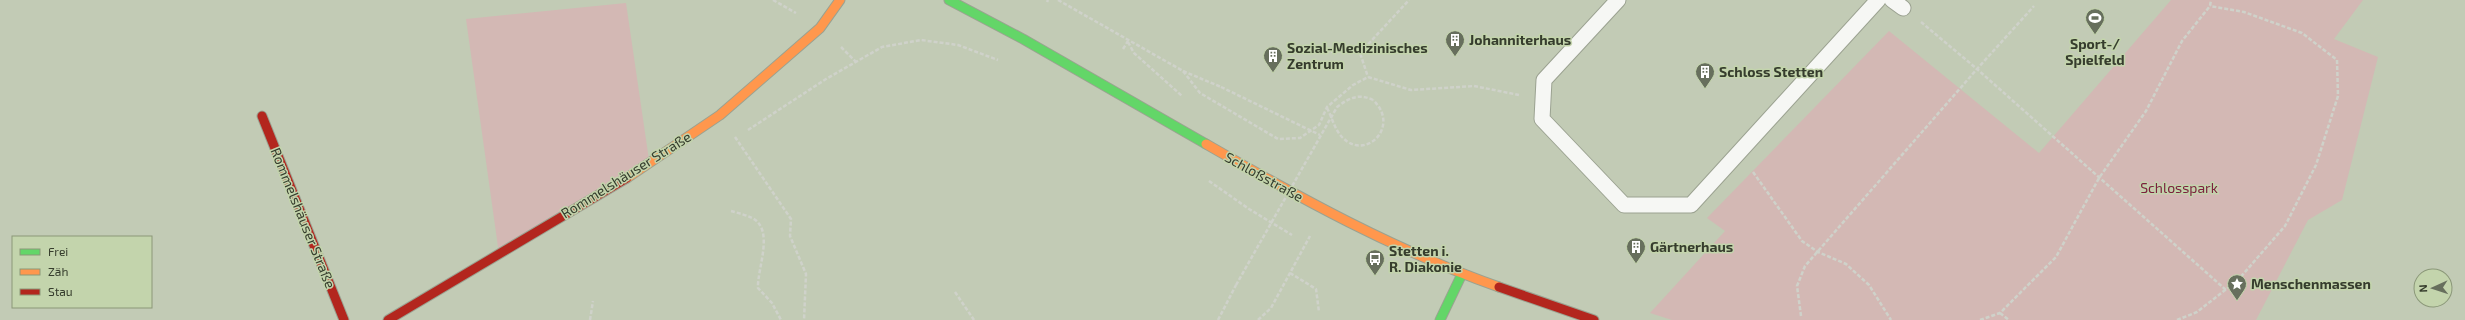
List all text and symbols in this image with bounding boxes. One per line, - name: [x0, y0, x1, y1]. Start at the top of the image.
- sports icon: Sport-/ Spielfeld: [2084, 7, 2106, 35]
- building icon: Johanniterhaus: [1444, 29, 1466, 57]
- place label: Johanniterhaus: [1469, 31, 1571, 48]
- place label: Sport-/ Spielfeld: [2065, 35, 2125, 68]
- place label: Sozial-Medizinisches Zentrum: [1287, 39, 1428, 72]
- building icon: Sozial-Medizinisches Zentrum: [1262, 45, 1284, 73]
- building icon: Schloss Stetten: [1694, 61, 1716, 89]
- place label: Schloss Stetten: [1719, 63, 1823, 80]
- street label: Rommelshäuser Straße: [558, 128, 694, 222]
- street label: Rommelshäuser Straße: [267, 145, 339, 291]
- street label: Schloßstraße: [1222, 148, 1306, 205]
- park label: Schlosspark: [2140, 179, 2218, 196]
- legend: [12, 236, 152, 308]
- building icon: Gärtnerhaus: [1625, 236, 1647, 264]
- place label: Gärtnerhaus: [1650, 238, 1733, 255]
- place label: Stetten i. R. Diakonie: [1389, 242, 1462, 275]
- text: Frei: [48, 244, 68, 258]
- bus stop icon: Stetten i. R. Diakonie: [1364, 248, 1386, 276]
- text: Zäh: [48, 264, 68, 278]
- north arrow: [2413, 268, 2453, 308]
- place icon: Menschenmassen: [2226, 273, 2248, 301]
- place label: Menschenmassen: [2251, 275, 2371, 292]
- text: Stau: [48, 284, 73, 298]
- text: N: [2416, 284, 2429, 293]

